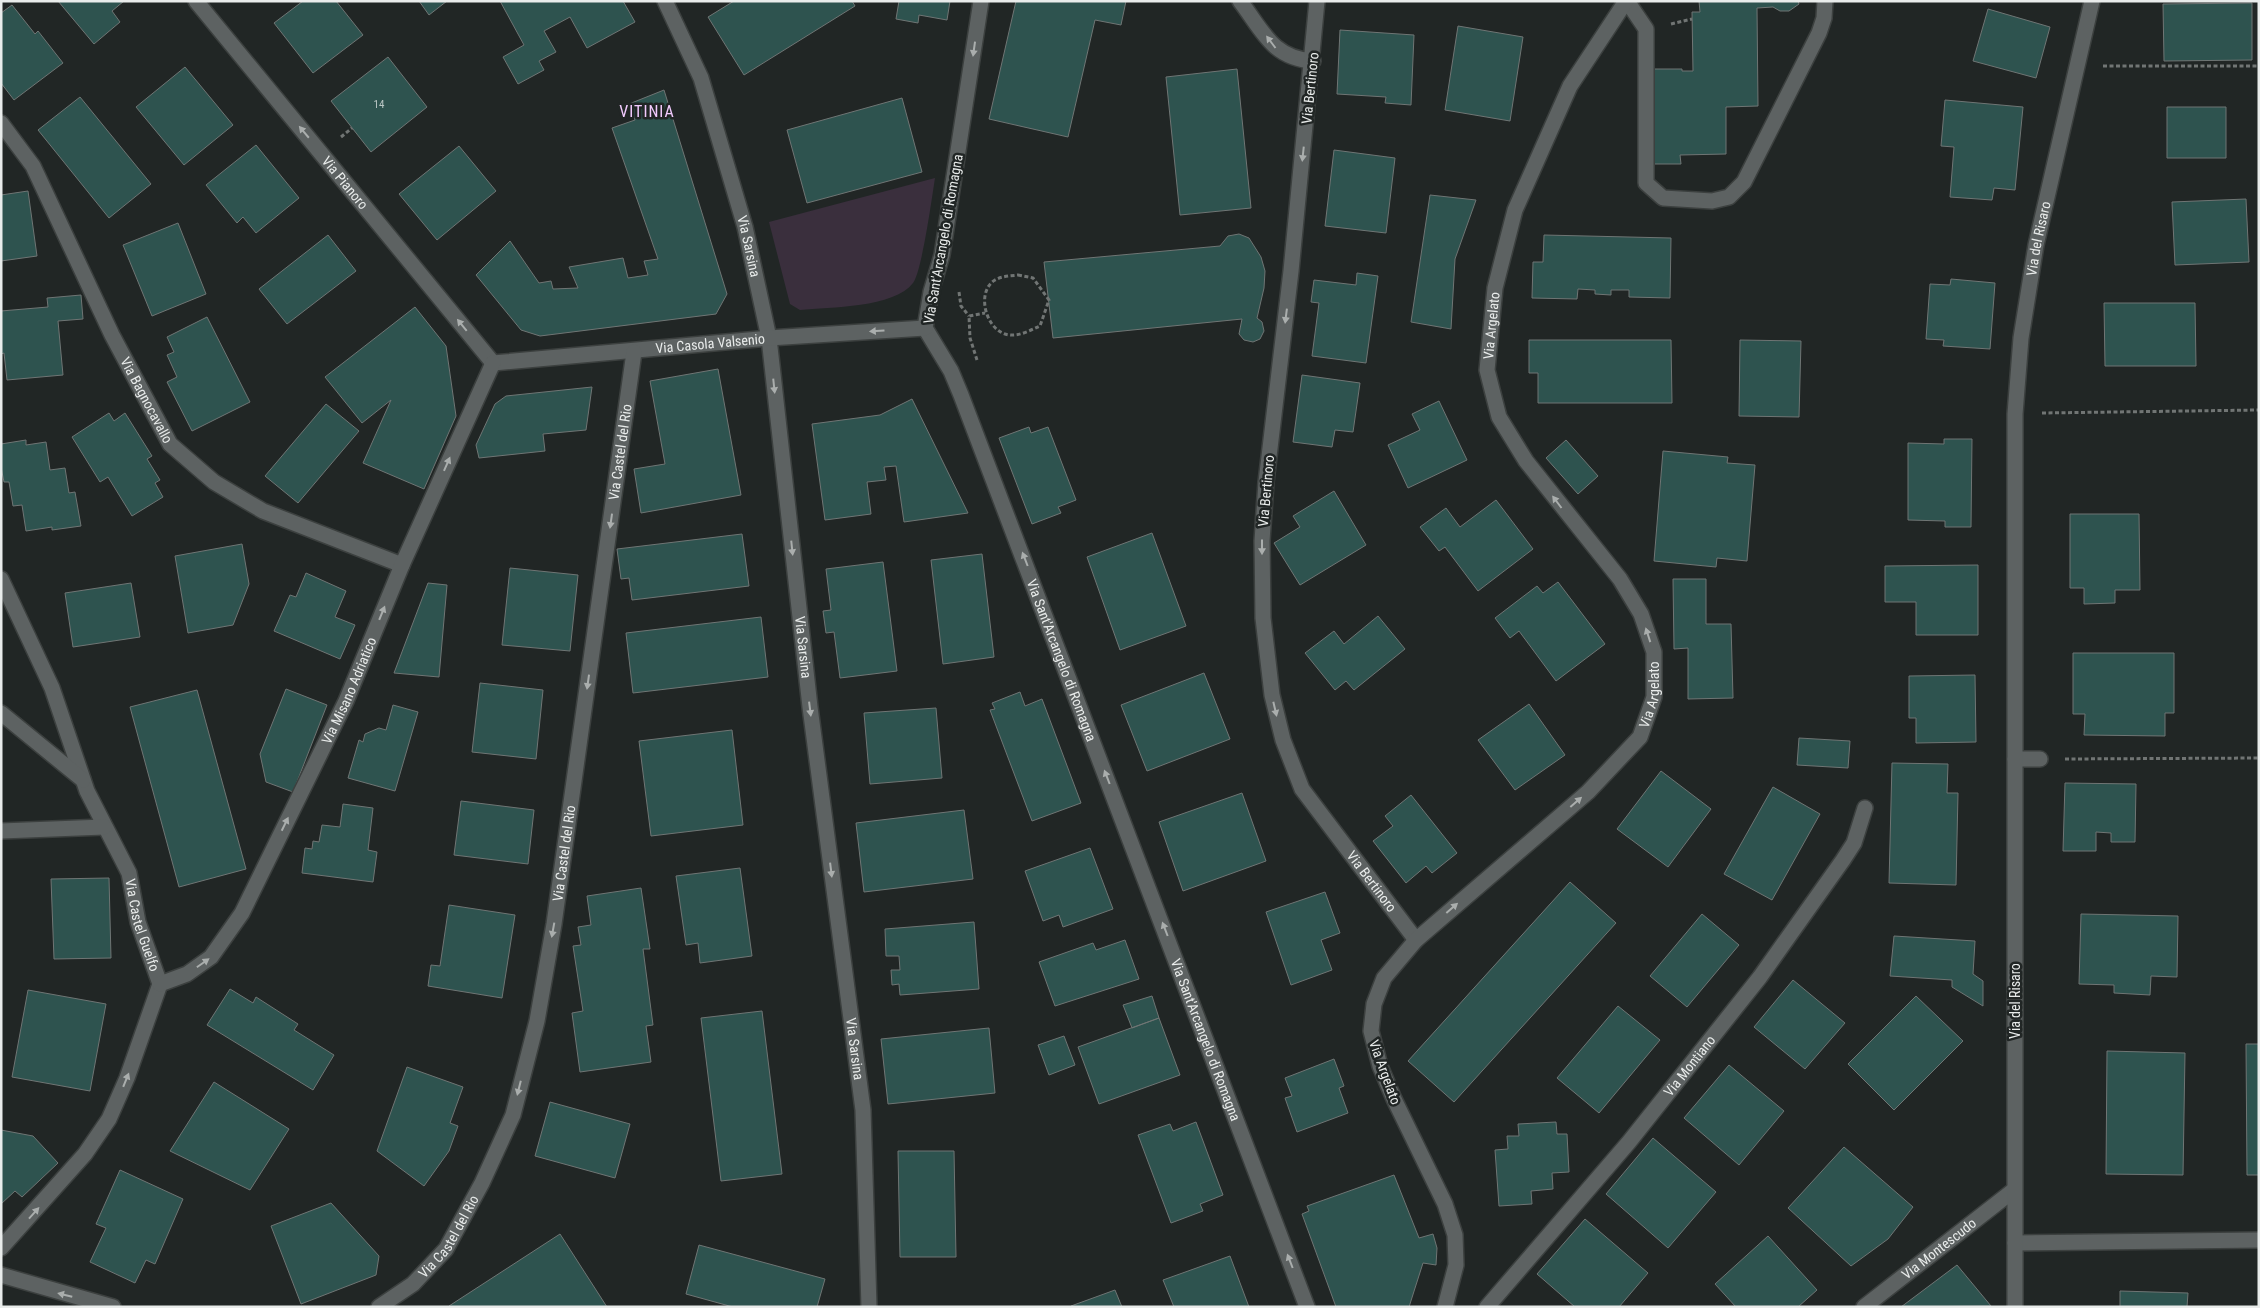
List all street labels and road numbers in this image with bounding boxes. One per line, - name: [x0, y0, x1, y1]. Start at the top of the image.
- street label: Via Bertinoro: [1298, 51, 1322, 125]
- street label: Via Pianoro: [319, 153, 371, 212]
- street label: Via Sant'Arcangelo di Romagna: [920, 153, 966, 325]
- street label: Via del Risaro: [2023, 200, 2054, 277]
- street label: Via Sarsina: [734, 214, 764, 278]
- street label: Via Argelato: [1480, 291, 1503, 360]
- street label: Via Casola Valsenio: [655, 330, 765, 356]
- street label: Via Bagnocavallo: [117, 354, 176, 446]
- street label: Via Castel del Rio: [605, 403, 635, 501]
- street label: Via Bertinoro: [1255, 454, 1277, 528]
- street label: Via Sant'Arcangelo di Romagna: [1024, 577, 1100, 744]
- street label: Via Sarsina: [792, 615, 815, 679]
- street label: Via Misano Adriatico: [318, 635, 379, 746]
- street label: Via Argelato: [1636, 662, 1662, 730]
- street label: Via Castel del Rio: [549, 804, 579, 902]
- street label: Via Bertinoro: [1344, 848, 1400, 915]
- street label: Via Castel Guelfo: [122, 877, 163, 973]
- street label: Via Sant'Arcangelo di Romagna: [1168, 956, 1244, 1123]
- street label: Via del Risaro: [2007, 963, 2023, 1039]
- street label: Via Sarsina: [843, 1017, 867, 1081]
- street label: Via Montiano: [1660, 1032, 1719, 1099]
- street label: Via Argelato: [1366, 1037, 1404, 1107]
- street label: Via Castel del Rio: [415, 1192, 482, 1281]
- street label: Via Montescudo: [1899, 1215, 1979, 1282]

